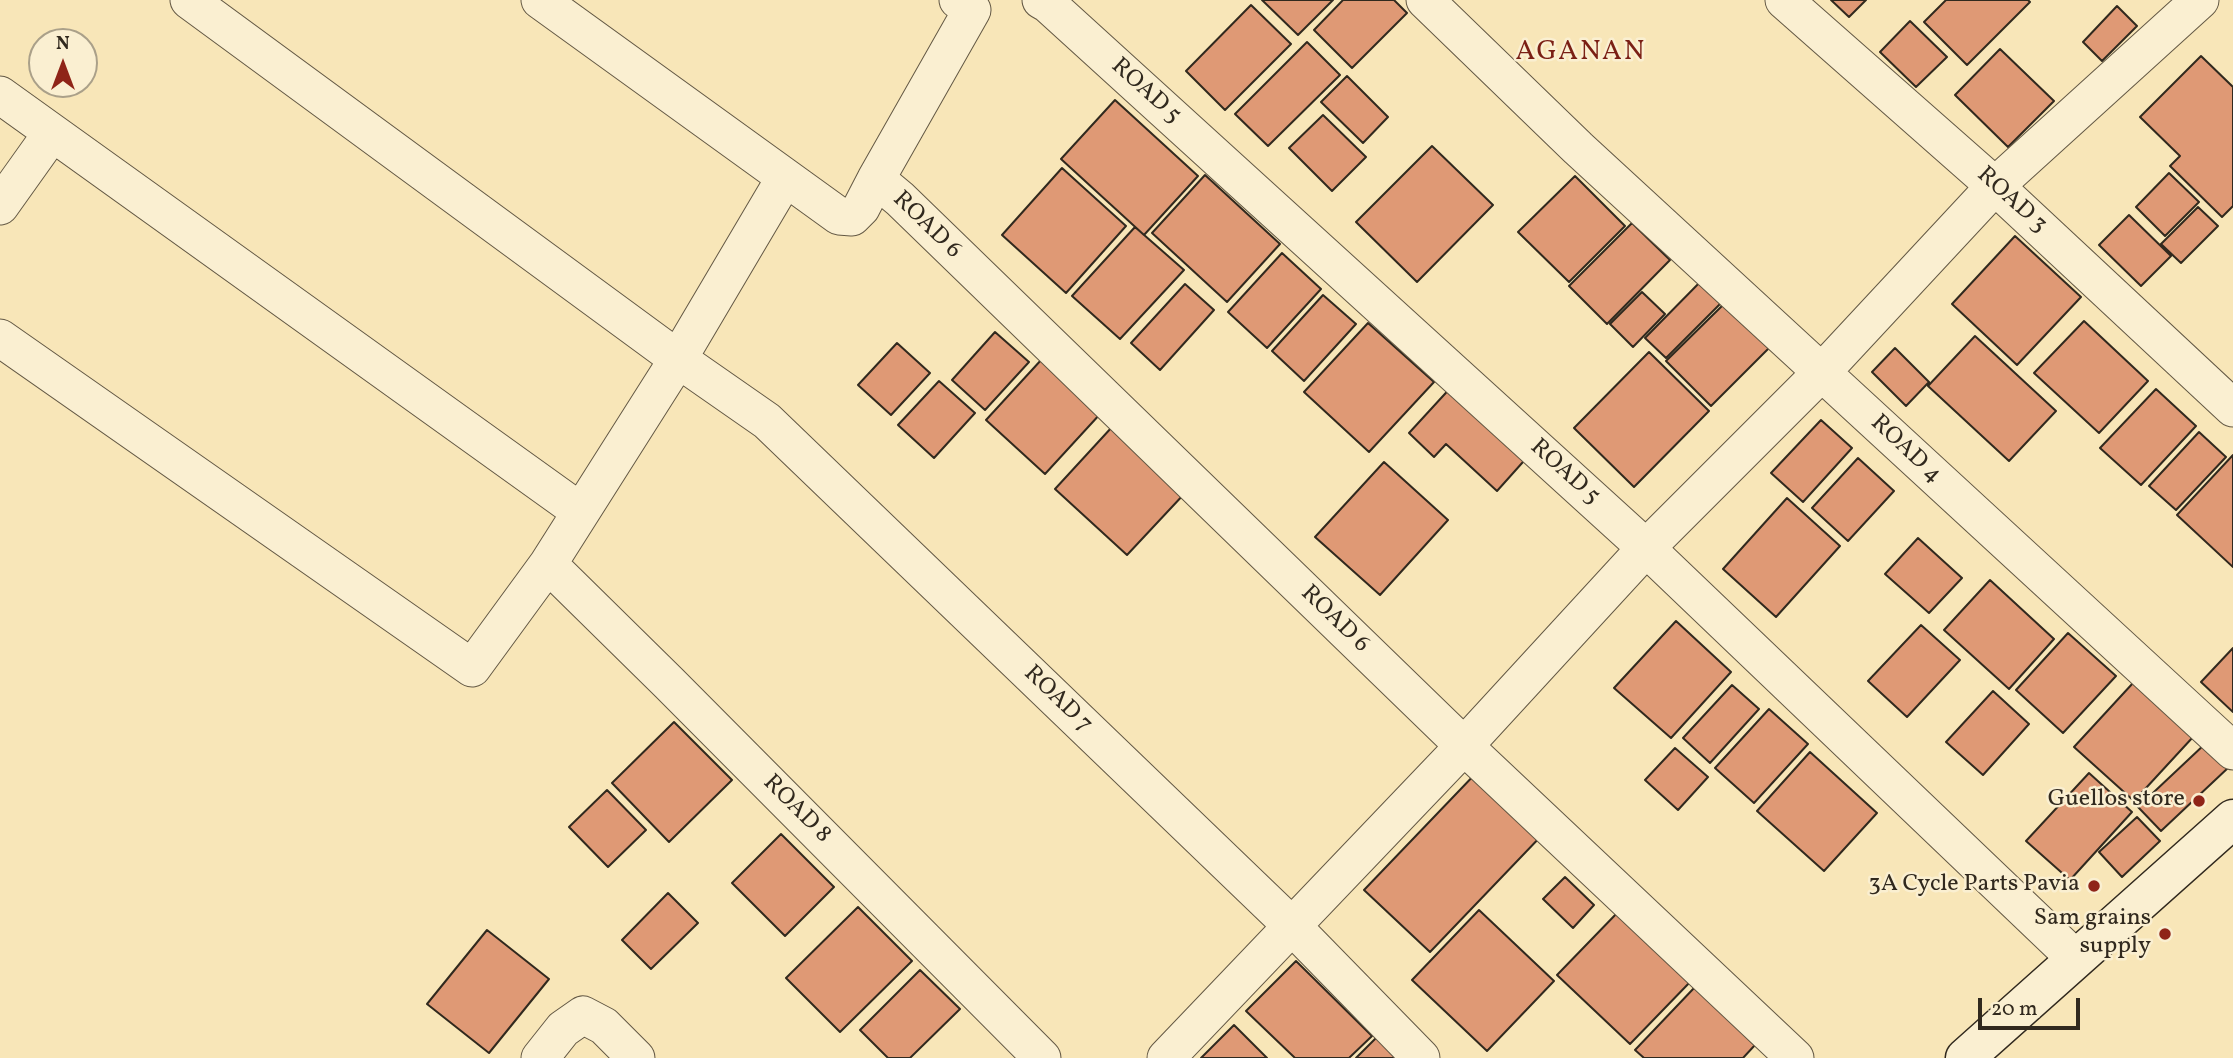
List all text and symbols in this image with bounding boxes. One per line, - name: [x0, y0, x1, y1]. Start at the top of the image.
- north arrow: [28, 28, 98, 98]
- text: N: [56, 31, 70, 57]
- district label: AGANAN: [1516, 37, 1646, 71]
- street label: ROAD 5: [1104, 53, 1186, 131]
- street label: ROAD 3: [1970, 162, 2052, 240]
- street label: ROAD 6: [885, 186, 967, 266]
- street label: ROAD 4: [1863, 410, 1947, 490]
- street label: ROAD 5: [1523, 434, 1605, 512]
- street label: ROAD 6: [1293, 580, 1375, 660]
- street label: ROAD 7: [1017, 660, 1097, 740]
- street label: ROAD 8: [756, 770, 836, 850]
- place label: Guellos store: [2048, 787, 2185, 815]
- marker: Guellos store: [2191, 793, 2207, 809]
- place label: 3A Cycle Parts Pavia: [1869, 872, 2080, 900]
- marker: 3A Cycle Parts Pavia: [2086, 878, 2102, 894]
- place label: Sam grains supply: [2034, 906, 2151, 962]
- marker: Sam grains supply: [2157, 926, 2173, 942]
- scale bar: [1981, 984, 2082, 1028]
- text: 20 m: [1991, 995, 2037, 1024]

